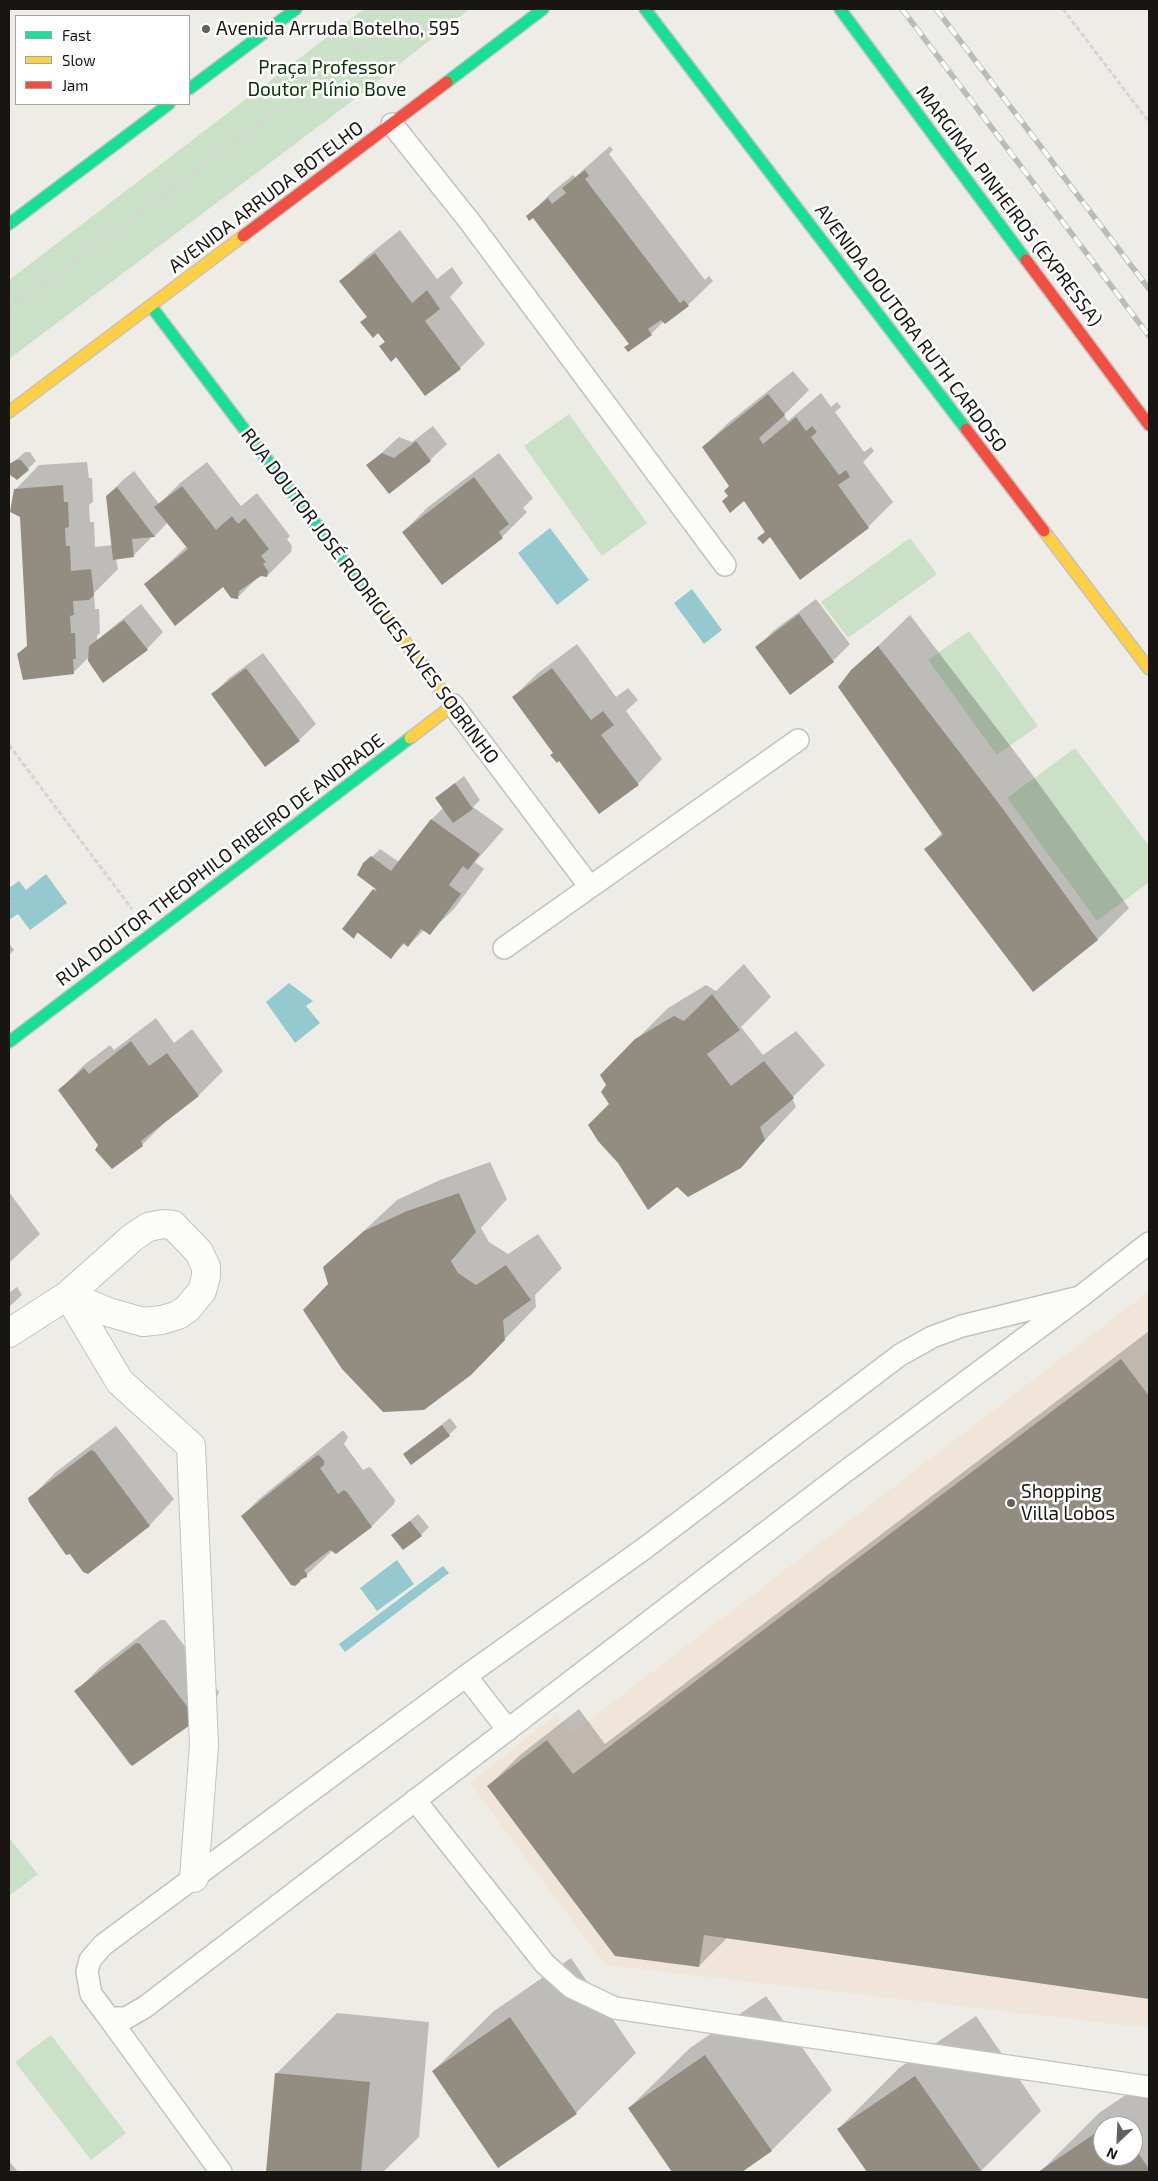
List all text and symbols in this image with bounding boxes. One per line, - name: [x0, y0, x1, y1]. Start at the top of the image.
- legend: [15, 15, 190, 105]
- place label: Avenida Arruda Botelho, 595: [216, 18, 460, 40]
- marker: Avenida Arruda Botelho, 595: [200, 23, 212, 35]
- text: Fast: [62, 26, 91, 44]
- text: Slow: [62, 51, 96, 69]
- park label: Praça Professor Doutor Plínio Bove: [247, 57, 407, 101]
- text: Jam: [62, 76, 88, 94]
- street label: MARGINAL PINHEIROS (EXPRESSA): [911, 81, 1107, 331]
- street label: AVENIDA ARRUDA BOTELHO: [164, 116, 368, 278]
- street label: AVENIDA DOUTORA RUTH CARDOSO: [810, 199, 1012, 457]
- street label: RUA DOUTOR JOSÉ RODRIGUES ALVES SOBRINHO: [236, 424, 504, 768]
- street label: RUA DOUTOR THEOPHILO RIBEIRO DE ANDRADE: [51, 729, 389, 991]
- place label: Shopping Villa Lobos: [1021, 1481, 1115, 1525]
- marker: Shopping Villa Lobos: [1005, 1497, 1017, 1509]
- north arrow: [1093, 2116, 1143, 2166]
- text: N: [1104, 2144, 1120, 2164]

